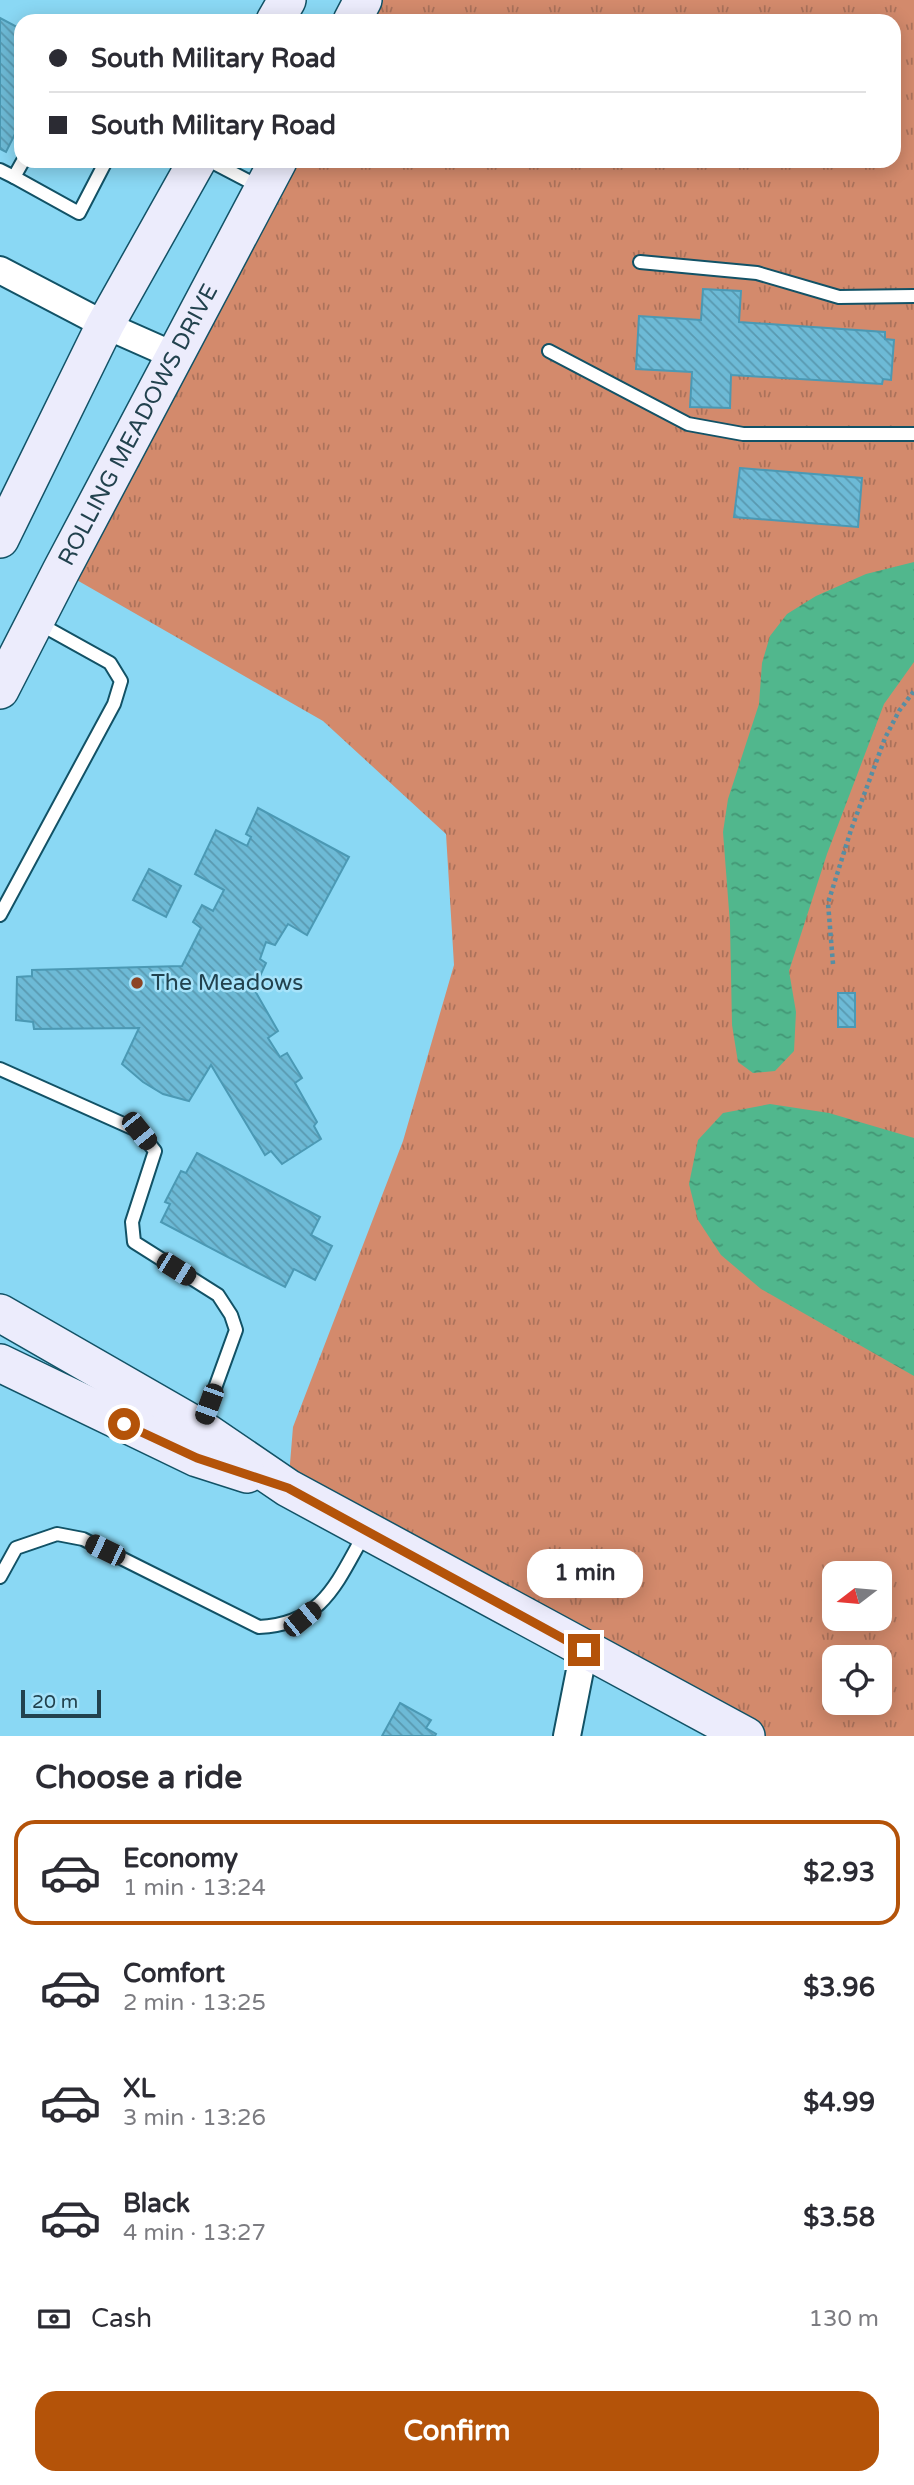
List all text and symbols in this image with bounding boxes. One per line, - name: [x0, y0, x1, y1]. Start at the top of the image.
- text: South Military Road: [91, 43, 336, 74]
- text: South Military Road: [91, 110, 336, 141]
- street label: ROLLING MEADOWS DRIVE: [52, 279, 224, 570]
- place label: The Meadows: [151, 969, 303, 997]
- marker: The Meadows: [129, 975, 145, 991]
- car: [118, 1108, 161, 1154]
- car: [153, 1249, 200, 1289]
- car: [192, 1381, 227, 1427]
- route start: [108, 1408, 140, 1440]
- car: [82, 1531, 129, 1569]
- callout: 1 min: [526, 1548, 642, 1598]
- text: 1 min: [554, 1559, 616, 1587]
- north arrow: [822, 1561, 892, 1631]
- map controls: [822, 1561, 892, 1715]
- car: [280, 1598, 325, 1640]
- route end: [568, 1634, 600, 1666]
- button: locate: [822, 1645, 892, 1715]
- scale bar: [21, 1687, 102, 1719]
- text: 20 m: [32, 1691, 78, 1713]
- text: Choose a ride: [35, 1759, 242, 1797]
- icon: car: [39, 1841, 102, 1904]
- text: Economy: [123, 1843, 238, 1874]
- text: $2.93: [803, 1857, 875, 1888]
- text: 1 min · 13:24: [123, 1874, 266, 1902]
- icon: car: [39, 1956, 102, 2019]
- text: Comfort: [123, 1958, 225, 1989]
- text: $3.96: [803, 1972, 875, 2003]
- text: 2 min · 13:25: [123, 1989, 266, 2017]
- icon: car: [39, 2071, 102, 2134]
- text: XL: [123, 2073, 155, 2104]
- text: $4.99: [803, 2087, 875, 2118]
- text: 3 min · 13:26: [123, 2104, 266, 2132]
- icon: car: [39, 2186, 102, 2249]
- text: Black: [123, 2188, 190, 2219]
- text: $3.58: [803, 2202, 875, 2233]
- text: 4 min · 13:27: [123, 2219, 266, 2247]
- icon: cash: [35, 2300, 73, 2338]
- text: Cash: [91, 2303, 152, 2334]
- text: 130 m: [809, 2305, 879, 2333]
- button: Confirm: [35, 2391, 879, 2471]

